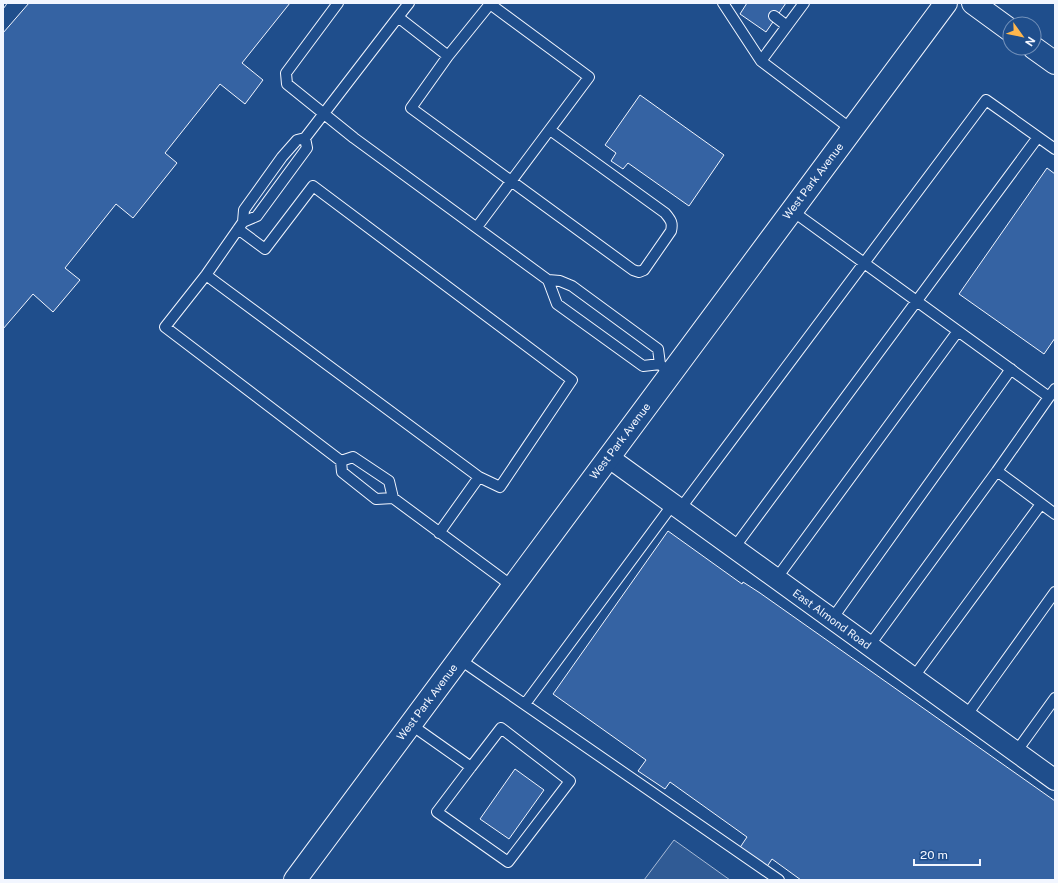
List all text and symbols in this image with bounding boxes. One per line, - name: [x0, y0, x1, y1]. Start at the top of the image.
- north arrow: [1002, 16, 1042, 56]
- text: N: [1023, 35, 1038, 48]
- street label: West Park Avenue: [780, 140, 846, 222]
- street label: West Park Avenue: [587, 400, 653, 482]
- street label: East Almond Road: [791, 587, 873, 651]
- street label: West Park Avenue: [394, 661, 460, 743]
- scale bar: [914, 841, 980, 867]
- text: 20 m: [920, 848, 948, 862]

